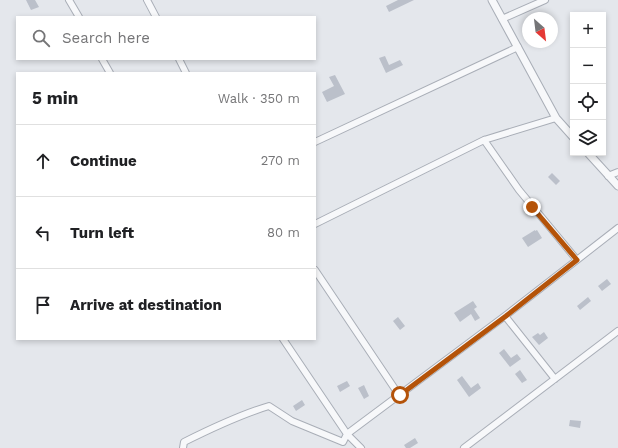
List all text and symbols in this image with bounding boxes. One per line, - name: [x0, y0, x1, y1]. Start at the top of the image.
- north arrow: [522, 12, 558, 48]
- map controls: [570, 12, 606, 156]
- button: +: [570, 12, 606, 48]
- search box: [16, 16, 316, 60]
- icon: search: [30, 27, 52, 49]
- text: Search here: [62, 29, 150, 47]
- button: −: [570, 48, 606, 84]
- button: locate: [570, 84, 606, 120]
- text: 5 min: [32, 88, 78, 108]
- text: Walk · 350 m: [218, 91, 300, 106]
- button: layers: [570, 120, 606, 156]
- icon: ahead: [32, 150, 54, 172]
- text: Continue: [70, 152, 137, 170]
- text: 270 m: [261, 153, 300, 168]
- route end: [523, 198, 541, 216]
- icon: left: [32, 222, 54, 244]
- text: Turn left: [70, 224, 134, 242]
- text: 80 m: [267, 225, 300, 240]
- icon: arrive: [32, 294, 54, 316]
- text: Arrive at destination: [70, 296, 222, 314]
- route start: [391, 386, 409, 404]

